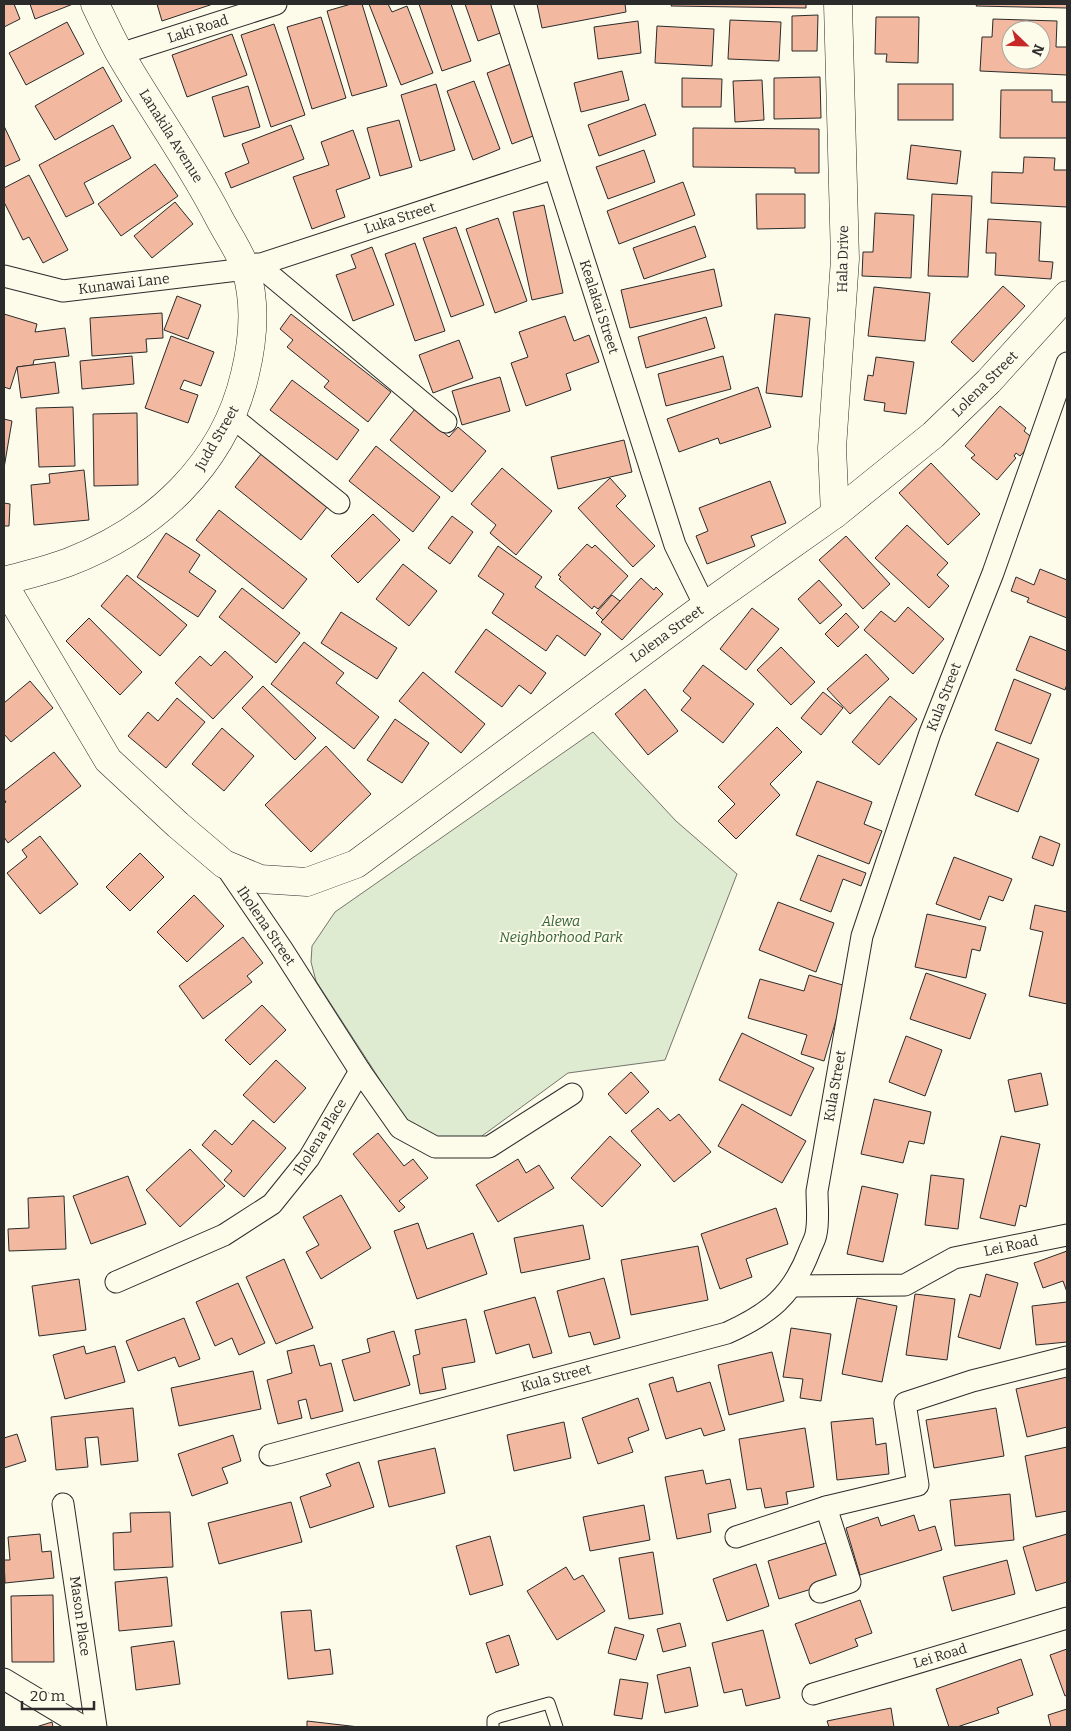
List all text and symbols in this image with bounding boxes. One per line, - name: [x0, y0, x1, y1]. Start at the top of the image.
- street label: Laki Road: [166, 11, 230, 47]
- north arrow: [1001, 20, 1051, 70]
- text: N: [1027, 42, 1047, 58]
- street label: Lanakila Avenue: [135, 86, 207, 186]
- street label: Luka Street: [362, 199, 438, 237]
- street label: Hala Drive: [834, 225, 852, 293]
- street label: Kealakai Street: [576, 258, 622, 356]
- street label: Kunawai Lane: [77, 270, 171, 298]
- street label: Lolena Street: [949, 348, 1021, 420]
- street label: Judd Street: [191, 403, 242, 474]
- street label: Lolena Street: [627, 602, 707, 666]
- street label: Kula Street: [923, 660, 965, 734]
- street label: Iholena Street: [233, 883, 299, 969]
- park label: Alewa Neighborhood Park: [499, 913, 623, 946]
- street label: Kula Street: [820, 1049, 850, 1123]
- street label: Iholena Place: [290, 1096, 350, 1178]
- street label: Lei Road: [982, 1232, 1040, 1260]
- street label: Kula Street: [519, 1360, 593, 1396]
- street label: Mason Place: [66, 1575, 94, 1657]
- street label: Lei Road: [911, 1640, 969, 1672]
- scale bar: [22, 1678, 95, 1710]
- text: 20 m: [30, 1687, 66, 1705]

